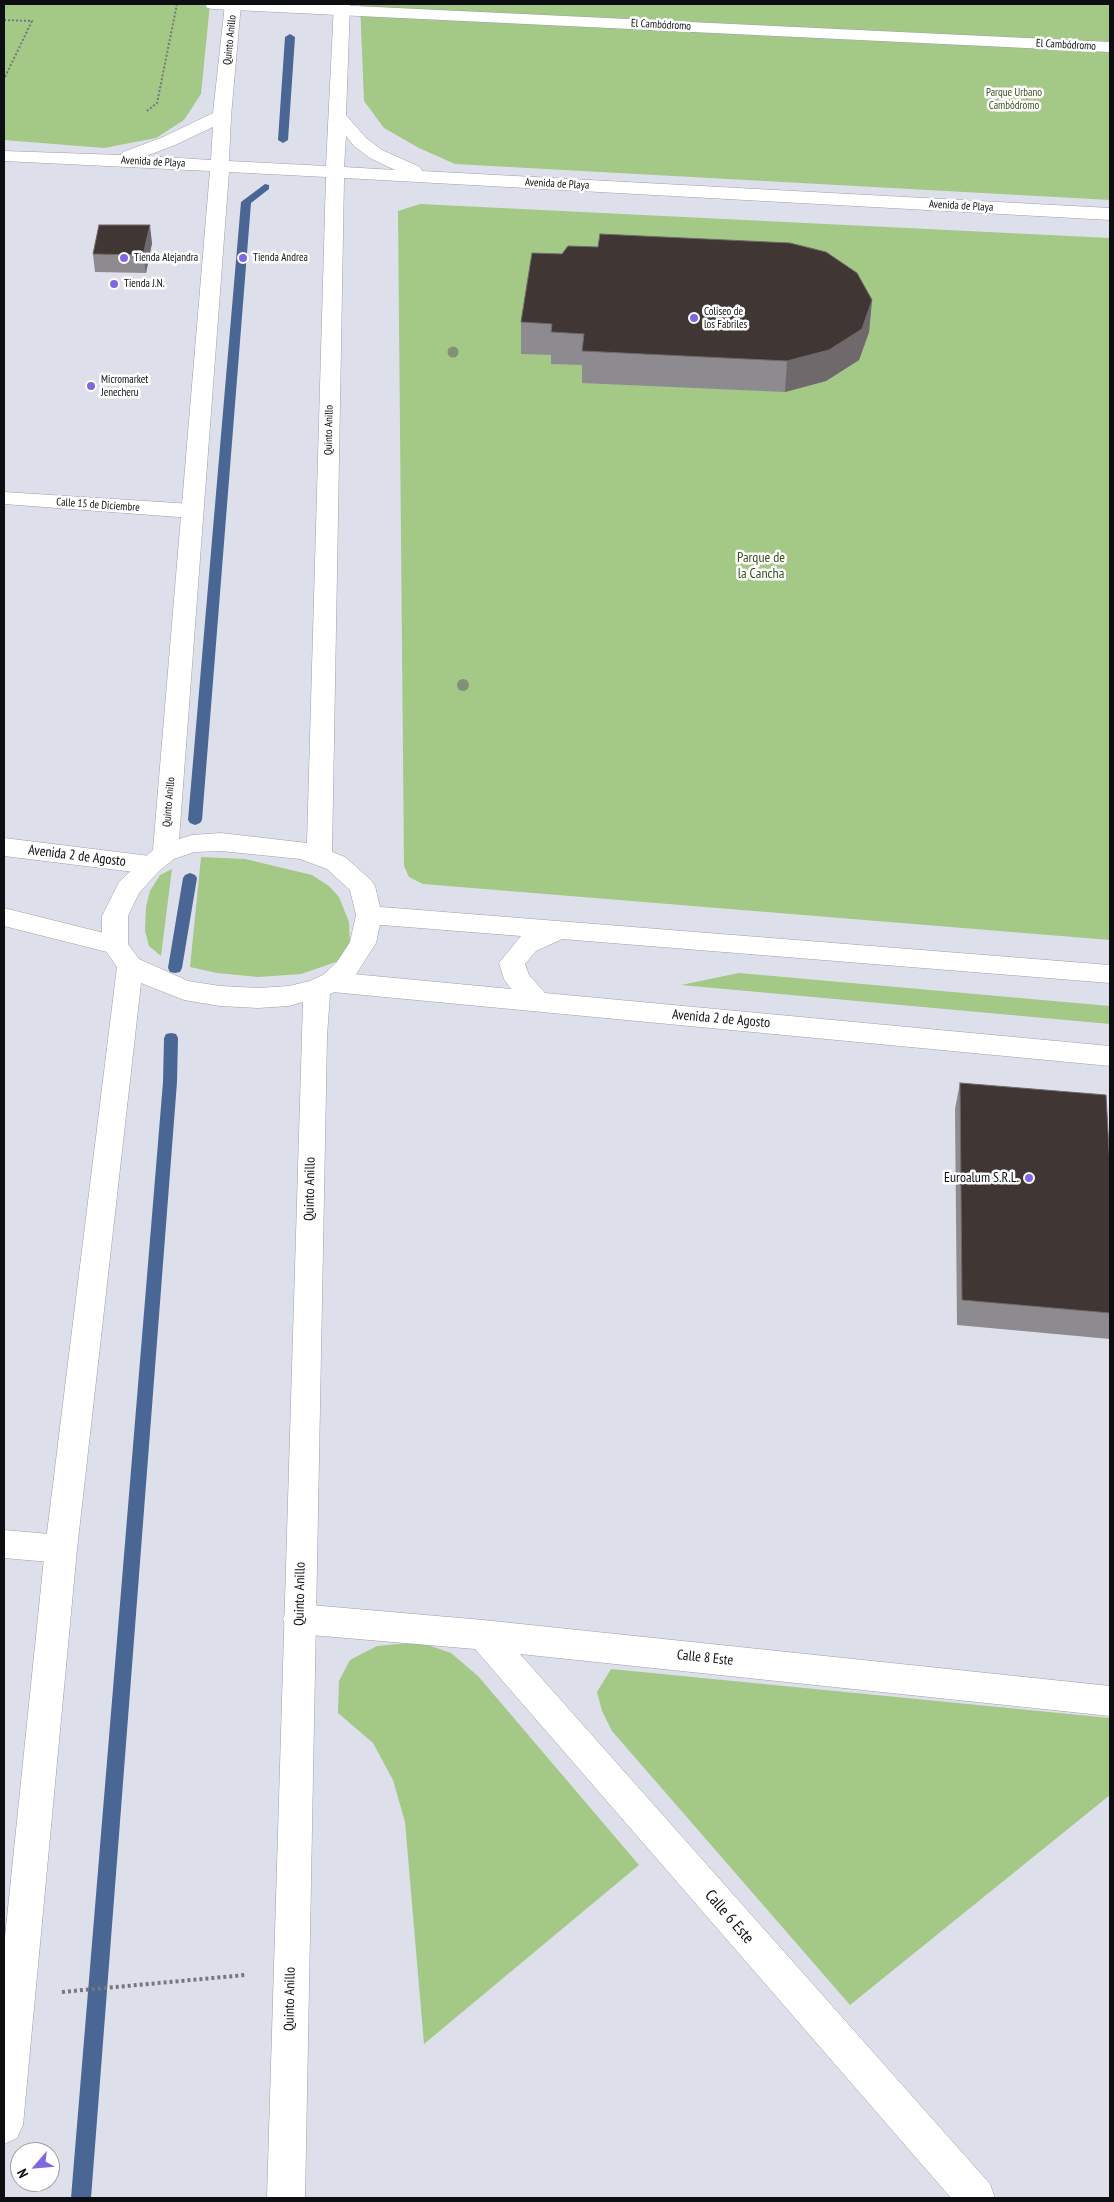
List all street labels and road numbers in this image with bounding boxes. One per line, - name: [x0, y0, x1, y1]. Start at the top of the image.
- street label: Quinto Anillo: [221, 14, 239, 66]
- street label: El Cambódromo: [631, 17, 691, 33]
- street label: El Cambódromo: [1036, 37, 1096, 53]
- street label: Avenida de Playa: [120, 154, 186, 170]
- street label: Avenida de Playa: [524, 176, 590, 192]
- street label: Avenida de Playa: [928, 198, 994, 214]
- street label: Quinto Anillo: [322, 405, 336, 455]
- street label: Calle 15 de Diciembre: [56, 495, 140, 515]
- street label: Quinto Anillo: [160, 776, 178, 828]
- street label: Avenida 2 de Agosto: [27, 842, 127, 870]
- street label: Avenida 2 de Agosto: [671, 1006, 771, 1032]
- street label: Quinto Anillo: [301, 1157, 319, 1221]
- street label: Quinto Anillo: [291, 1562, 309, 1626]
- street label: Calle 8 Este: [676, 1647, 734, 1669]
- street label: Calle 6 Este: [701, 1886, 757, 1948]
- street label: Quinto Anillo: [281, 1967, 299, 2031]

